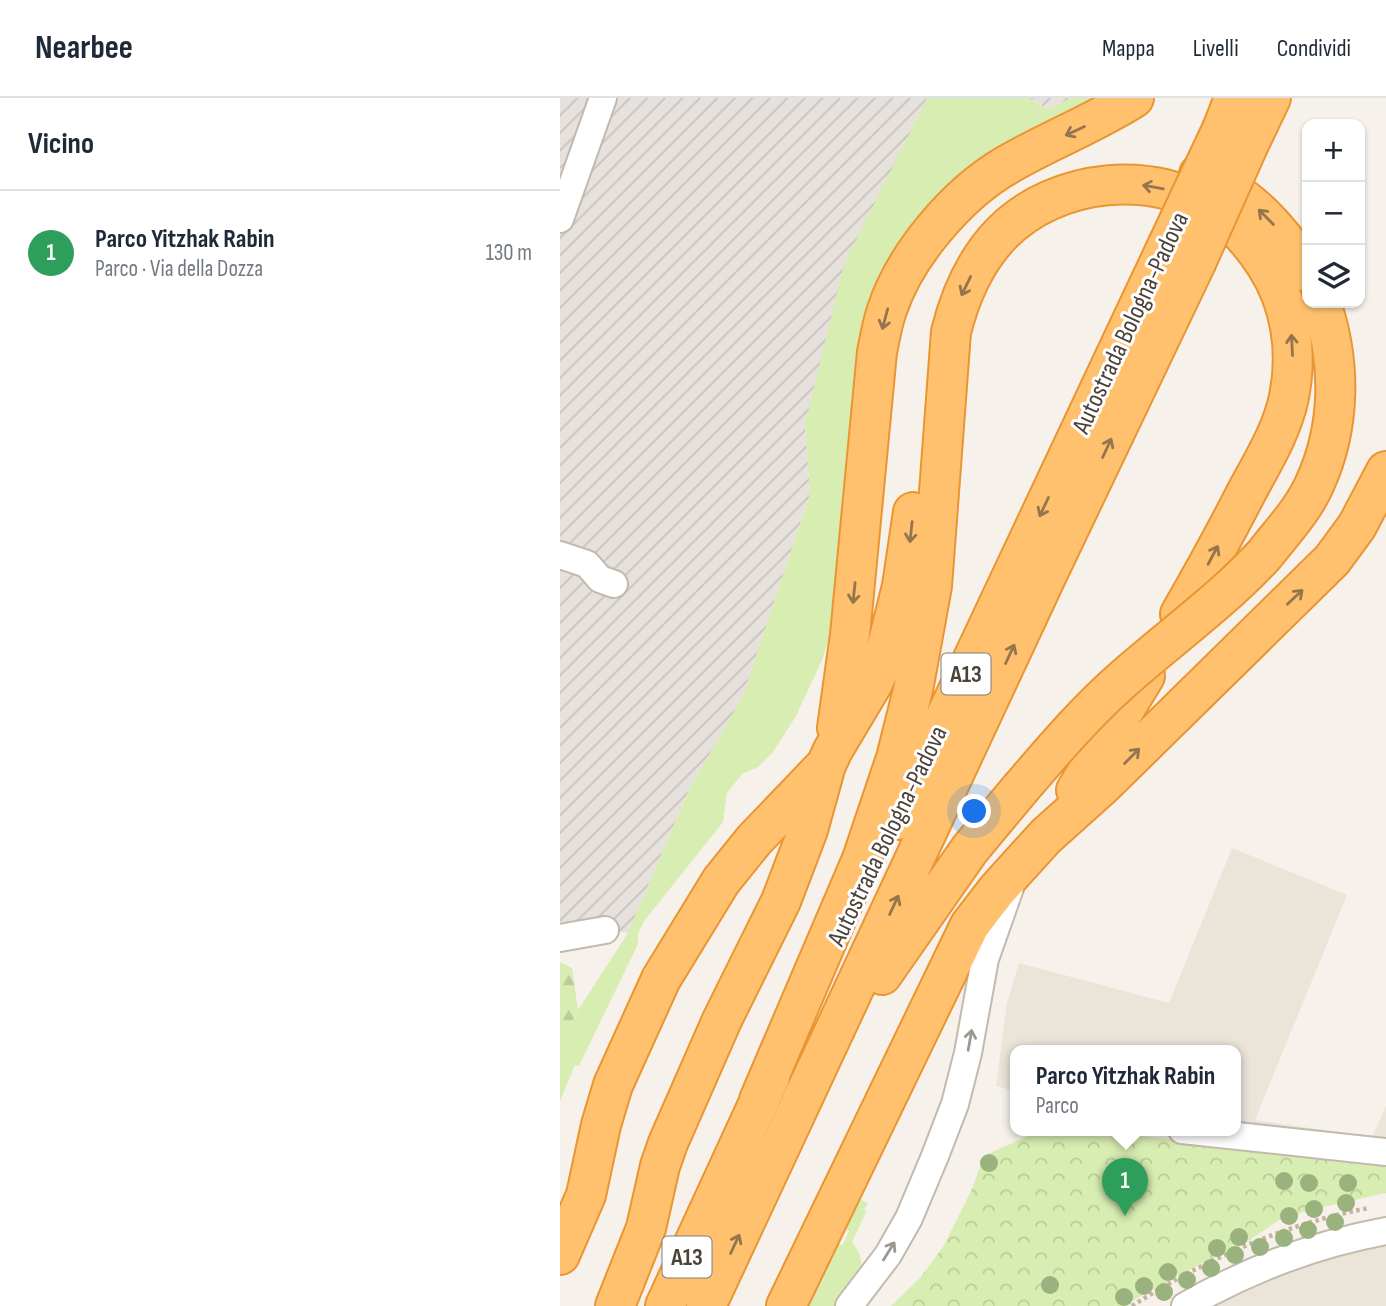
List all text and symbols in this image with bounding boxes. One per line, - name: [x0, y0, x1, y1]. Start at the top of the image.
- text: Nearbee: [35, 28, 133, 68]
- text: Mappa: [1102, 34, 1155, 63]
- text: Livelli: [1193, 34, 1239, 63]
- text: Condividi: [1277, 34, 1351, 63]
- map controls: [1302, 119, 1365, 308]
- button: +: [1302, 119, 1365, 182]
- one-way arrow: [1065, 125, 1086, 138]
- text: Vicino: [28, 126, 94, 162]
- one-way arrow: [1142, 180, 1165, 193]
- button: −: [1302, 182, 1365, 245]
- street label: Autostrada Bologna-Padova: [1066, 207, 1196, 439]
- one-way arrow: [1258, 209, 1275, 226]
- text: Parco Yitzhak Rabin: [95, 224, 275, 255]
- text: 1: [46, 239, 56, 267]
- text: 130 m: [486, 239, 532, 267]
- button: layers: [1302, 245, 1365, 308]
- text: Parco · Via della Dozza: [95, 255, 263, 283]
- one-way arrow: [959, 275, 973, 296]
- one-way arrow: [878, 307, 891, 330]
- one-way arrow: [1285, 334, 1298, 357]
- one-way arrow: [1101, 438, 1114, 460]
- one-way arrow: [1037, 496, 1051, 517]
- one-way arrow: [904, 521, 917, 543]
- one-way arrow: [1207, 545, 1221, 565]
- one-way arrow: [847, 582, 860, 604]
- one-way arrow: [1286, 589, 1303, 606]
- one-way arrow: [1004, 644, 1017, 665]
- road number: A13: [942, 654, 990, 694]
- street label: Autostrada Bologna-Padova: [821, 721, 955, 952]
- one-way arrow: [1123, 747, 1140, 764]
- your location: [957, 794, 991, 828]
- one-way arrow: [888, 895, 901, 916]
- one-way arrow: [964, 1029, 977, 1052]
- popup: [1010, 1045, 1241, 1136]
- text: Parco Yitzhak Rabin: [1036, 1061, 1215, 1092]
- text: Parco: [1036, 1092, 1079, 1120]
- pin: 1: [1102, 1158, 1148, 1216]
- one-way arrow: [729, 1234, 742, 1255]
- road number: A13: [662, 1237, 712, 1278]
- one-way arrow: [883, 1242, 897, 1262]

